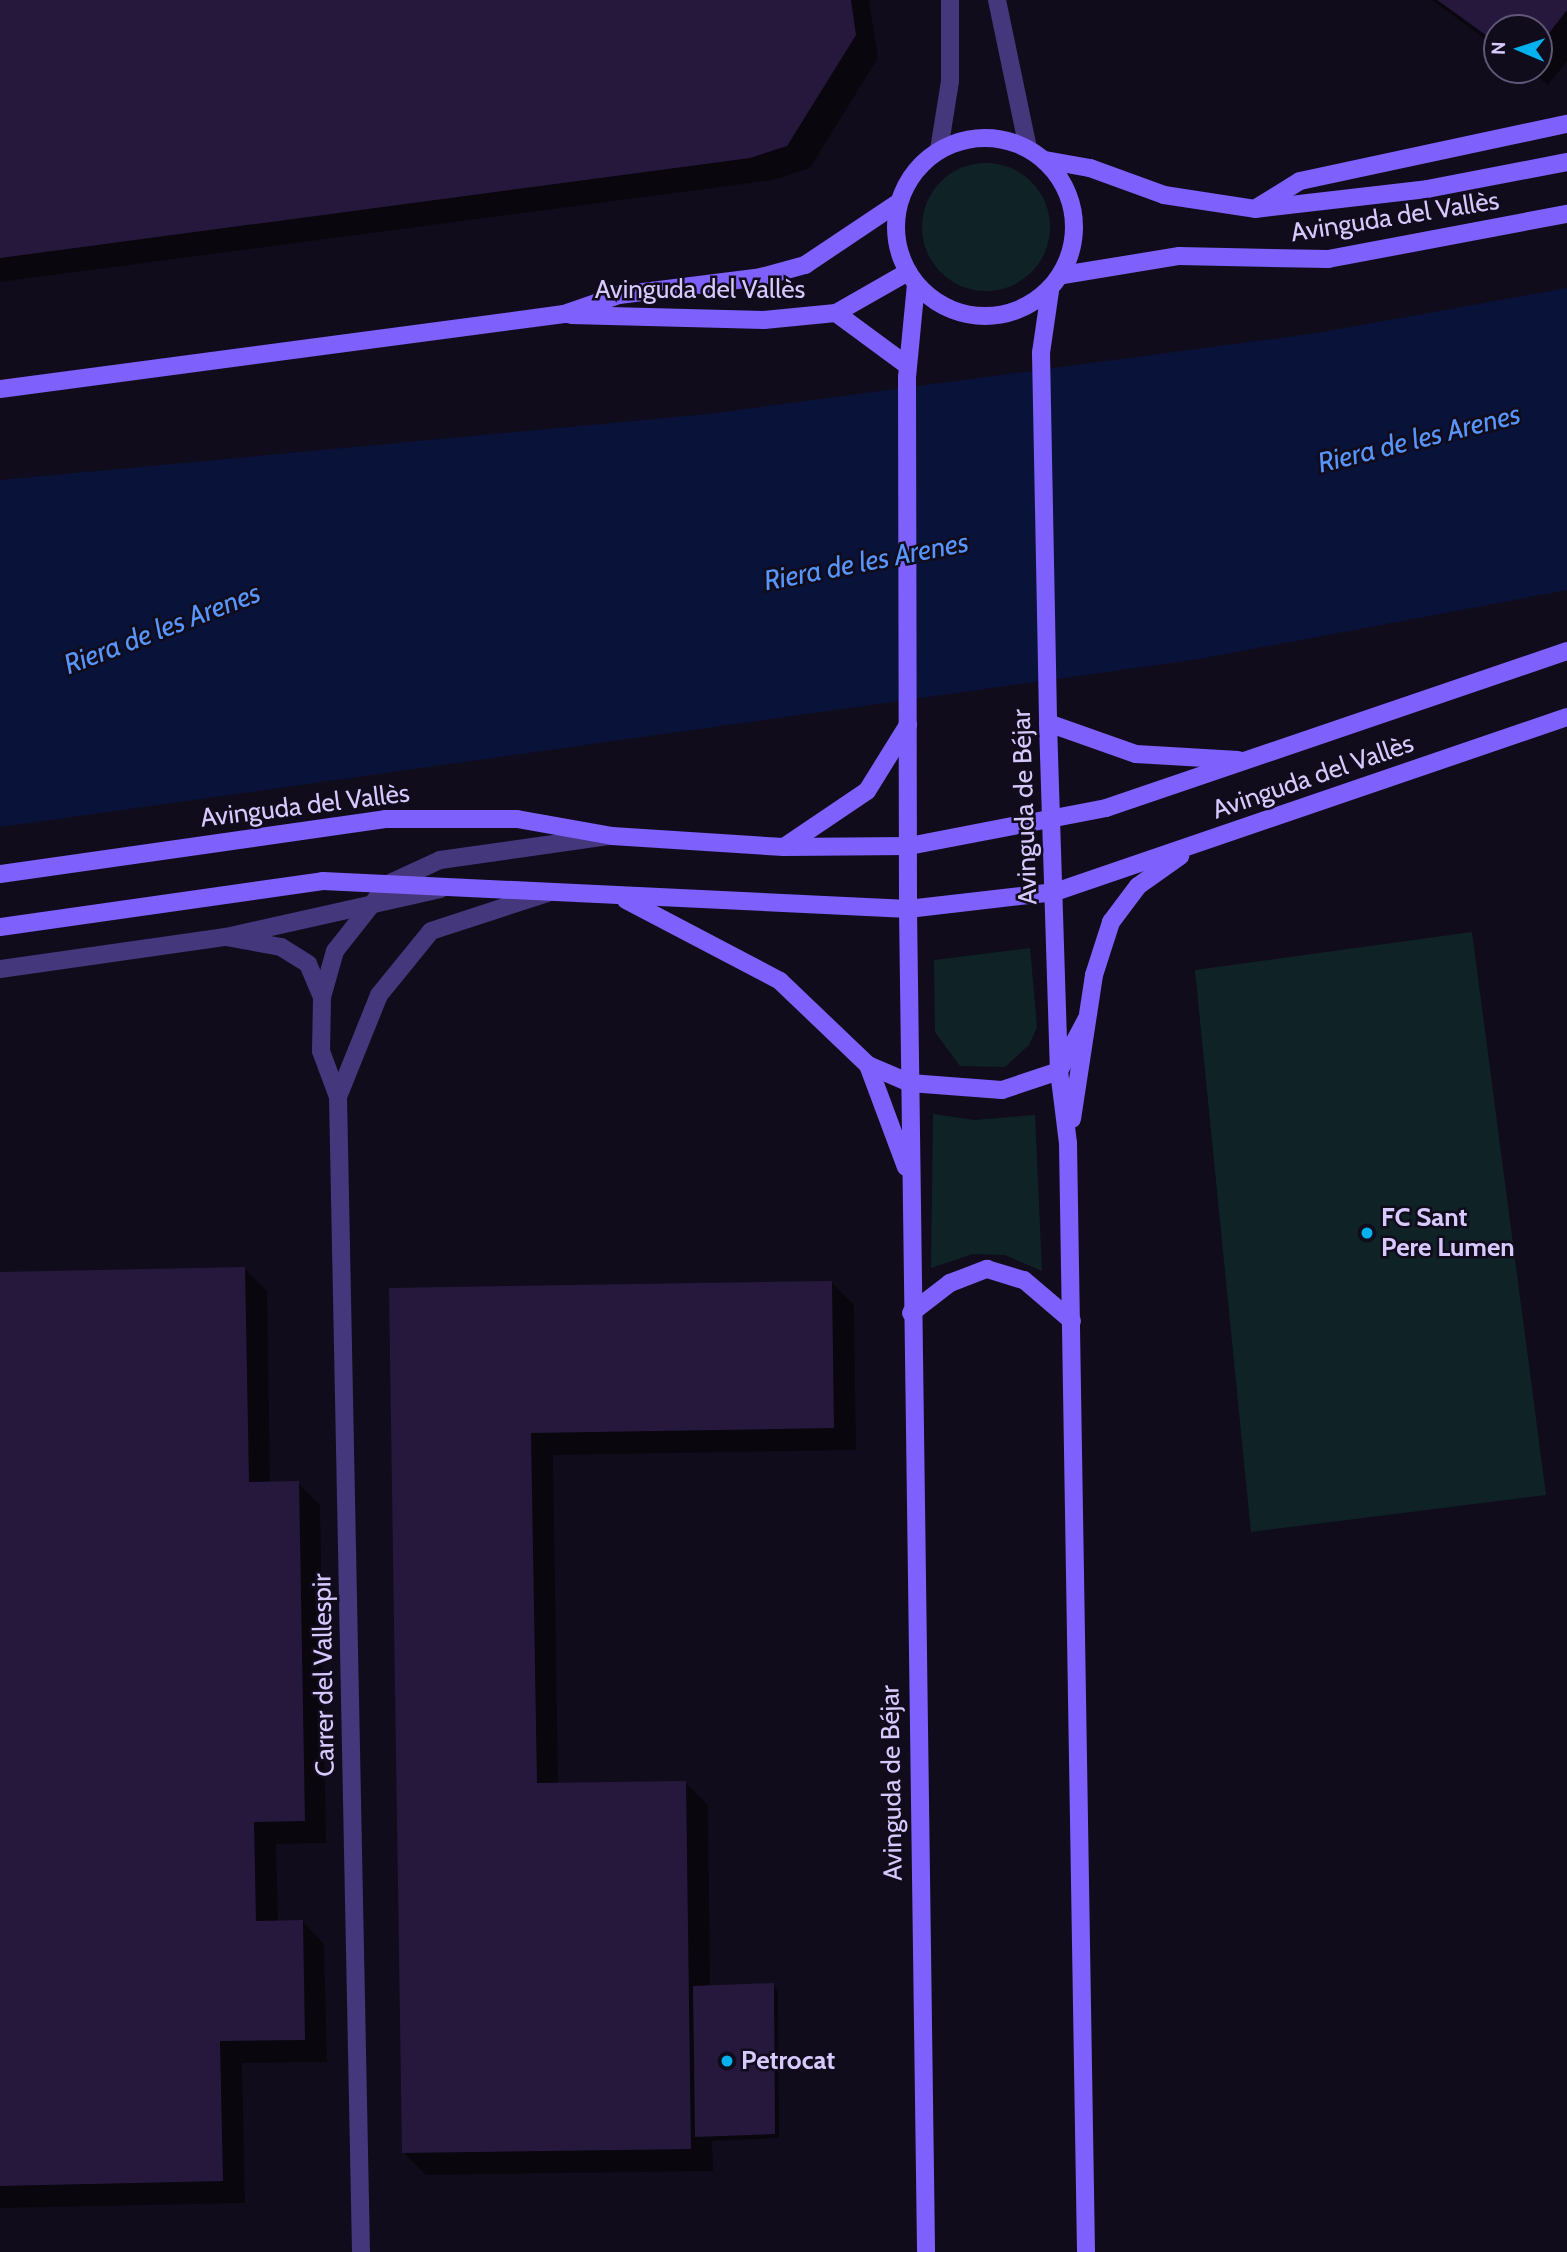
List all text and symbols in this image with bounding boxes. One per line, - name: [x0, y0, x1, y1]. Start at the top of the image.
- north arrow: [1483, 14, 1553, 84]
- text: N: [1487, 41, 1510, 55]
- street label: Avinguda del Vallès: [1289, 185, 1501, 249]
- street label: Avinguda del Vallès: [595, 274, 805, 306]
- water label: Riera de les Arenes: [1314, 397, 1524, 479]
- water label: Riera de les Arenes: [761, 525, 971, 597]
- water label: Riera de les Arenes: [59, 575, 265, 681]
- street label: Avinguda de Béjar: [1006, 709, 1044, 905]
- street label: Avinguda del Vallès: [1208, 728, 1418, 826]
- street label: Avinguda del Vallès: [199, 778, 411, 834]
- place label: FC Sant Pere Lumen: [1381, 1202, 1515, 1264]
- marker: FC Sant Pere Lumen: [1359, 1225, 1375, 1241]
- street label: Carrer del Vallespir: [307, 1573, 341, 1777]
- street label: Avinguda de Béjar: [875, 1685, 909, 1881]
- place label: Petrocat: [741, 2045, 835, 2077]
- marker: Petrocat: [719, 2053, 735, 2069]

